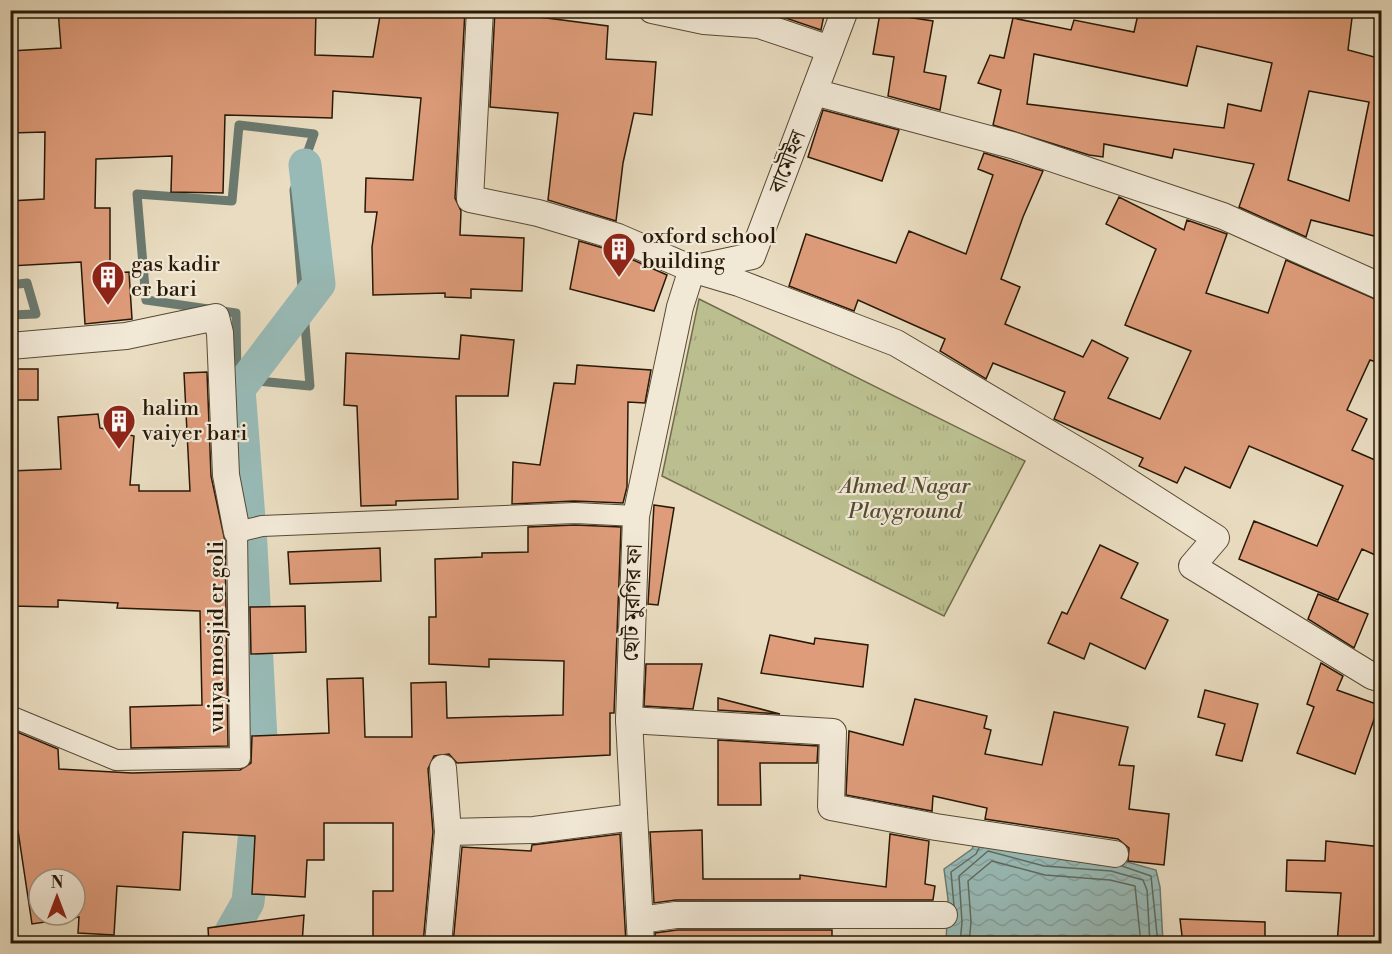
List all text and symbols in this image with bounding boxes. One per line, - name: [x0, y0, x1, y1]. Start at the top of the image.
- street label: বামৌইল: [762, 125, 813, 198]
- place label: oxford school building: [642, 223, 777, 275]
- building icon: oxford school building: [601, 231, 637, 278]
- place label: gas kadir er bari: [131, 251, 220, 303]
- building icon: gas kadir er bari: [90, 259, 126, 306]
- place label: halim vaiyer bari: [141, 395, 248, 447]
- building icon: halim vaiyer bari: [101, 403, 137, 450]
- park label: Ahmed Nagar Playground: [838, 473, 971, 525]
- street label: vuiya mosjid er goli: [203, 541, 230, 734]
- street label: ছোট মুরগির ফা: [616, 544, 649, 662]
- north arrow: [27, 867, 87, 927]
- text: N: [51, 873, 64, 893]

